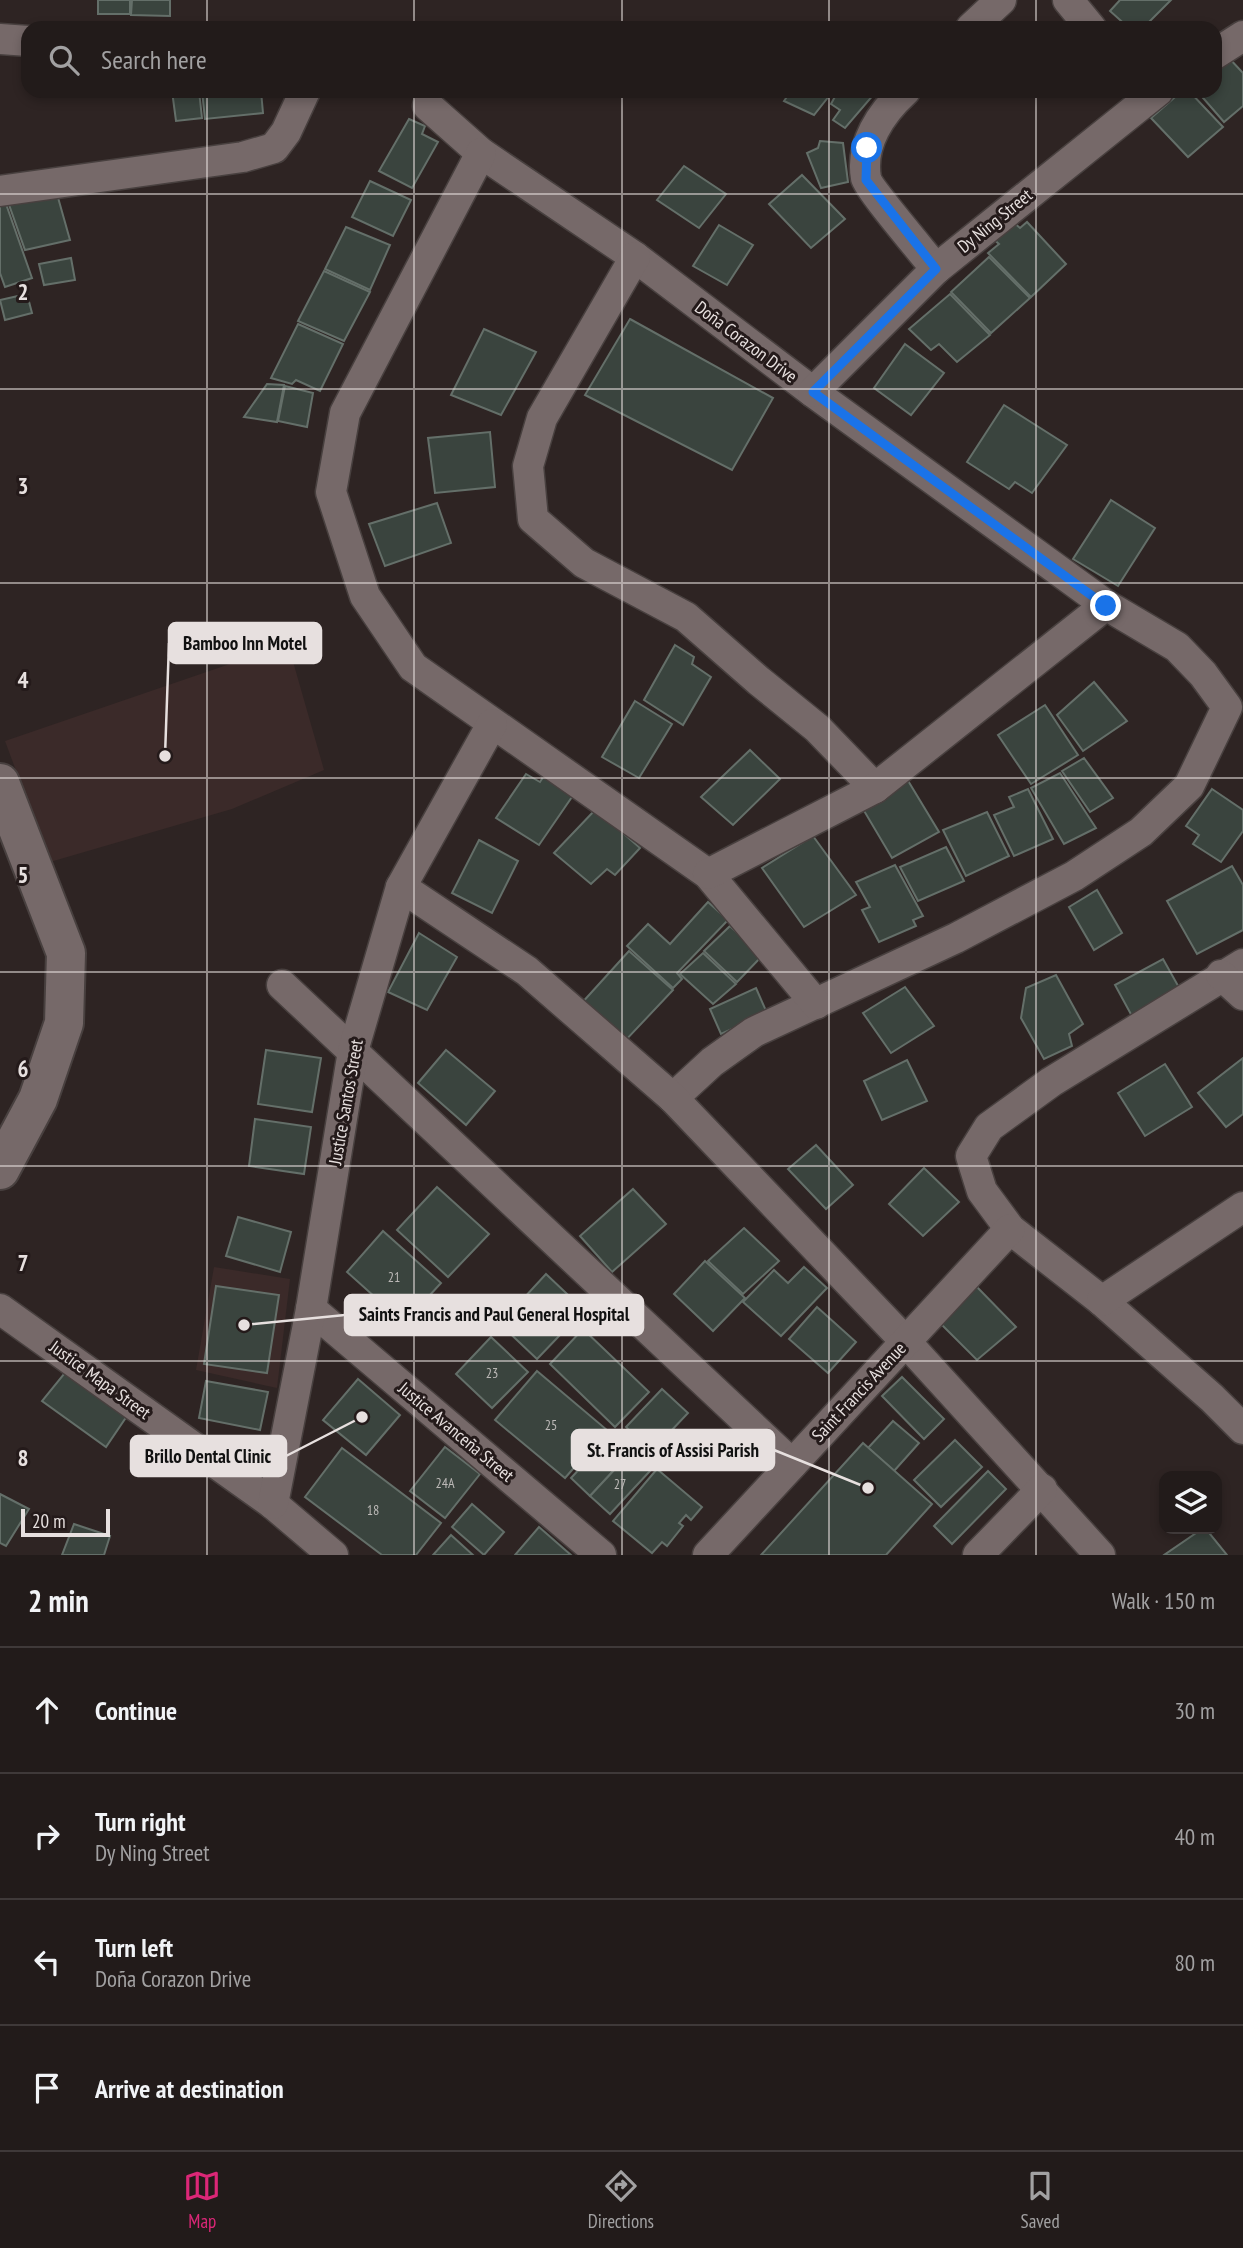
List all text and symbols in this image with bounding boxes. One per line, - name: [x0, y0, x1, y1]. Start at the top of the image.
- search box: [21, 21, 1222, 98]
- icon: search: [45, 41, 83, 79]
- text: Search here: [101, 43, 207, 76]
- route start: [851, 132, 882, 163]
- street label: Dy Ning Street: [953, 183, 1037, 258]
- text: 2: [18, 277, 29, 306]
- street label: Doña Corazon Drive: [691, 296, 802, 388]
- text: 3: [18, 471, 29, 500]
- route end: [1090, 590, 1121, 621]
- callout: Bamboo Inn Motel: [169, 623, 321, 663]
- text: Bamboo Inn Motel: [183, 631, 307, 655]
- text: 4: [18, 665, 29, 694]
- text: 5: [18, 860, 29, 889]
- street label: Justice Santos Street: [323, 1037, 368, 1167]
- text: 6: [18, 1054, 29, 1083]
- text: 7: [18, 1248, 29, 1277]
- house number: 21: [388, 1268, 400, 1286]
- callout: Saints Francis and Paul General Hospital: [345, 1295, 643, 1335]
- text: Saints Francis and Paul General Hospital: [359, 1302, 630, 1326]
- street label: Justice Mapa Street: [45, 1335, 155, 1424]
- street label: Saint Francis Avenue: [807, 1337, 911, 1446]
- house number: 23: [486, 1364, 498, 1382]
- street label: Justice Avanceña Street: [393, 1376, 519, 1487]
- house number: 25: [545, 1416, 557, 1434]
- callout: St. Francis of Assisi Parish: [572, 1430, 774, 1470]
- callout: Brillo Dental Clinic: [131, 1436, 286, 1476]
- text: St. Francis of Assisi Parish: [587, 1438, 759, 1462]
- text: 8: [18, 1443, 29, 1472]
- text: Brillo Dental Clinic: [145, 1444, 271, 1468]
- map controls: [1159, 1471, 1222, 1534]
- button: layers: [1159, 1471, 1222, 1534]
- house number: 24A: [435, 1474, 455, 1492]
- house number: 27: [614, 1475, 626, 1493]
- house number: 18: [367, 1501, 379, 1519]
- scale bar: [21, 1506, 110, 1538]
- text: 20 m: [32, 1509, 66, 1533]
- text: 2 min: [28, 1581, 89, 1620]
- text: Walk · 150 m: [1112, 1586, 1215, 1615]
- icon: ahead: [28, 1691, 66, 1729]
- text: Continue: [95, 1694, 177, 1727]
- text: 30 m: [1174, 1696, 1215, 1725]
- text: Turn right: [95, 1805, 186, 1838]
- icon: right: [28, 1817, 66, 1855]
- text: 40 m: [1174, 1822, 1215, 1851]
- text: Dy Ning Street: [95, 1838, 210, 1867]
- text: Turn left: [95, 1931, 173, 1964]
- icon: left: [28, 1943, 66, 1981]
- text: 80 m: [1174, 1948, 1215, 1977]
- text: Doña Corazon Drive: [95, 1964, 251, 1993]
- icon: arrive: [28, 2069, 66, 2107]
- text: Arrive at destination: [95, 2072, 284, 2105]
- tab: Map: [183, 2167, 221, 2233]
- tab: Directions: [588, 2167, 654, 2233]
- tab: Saved: [1021, 2167, 1060, 2233]

